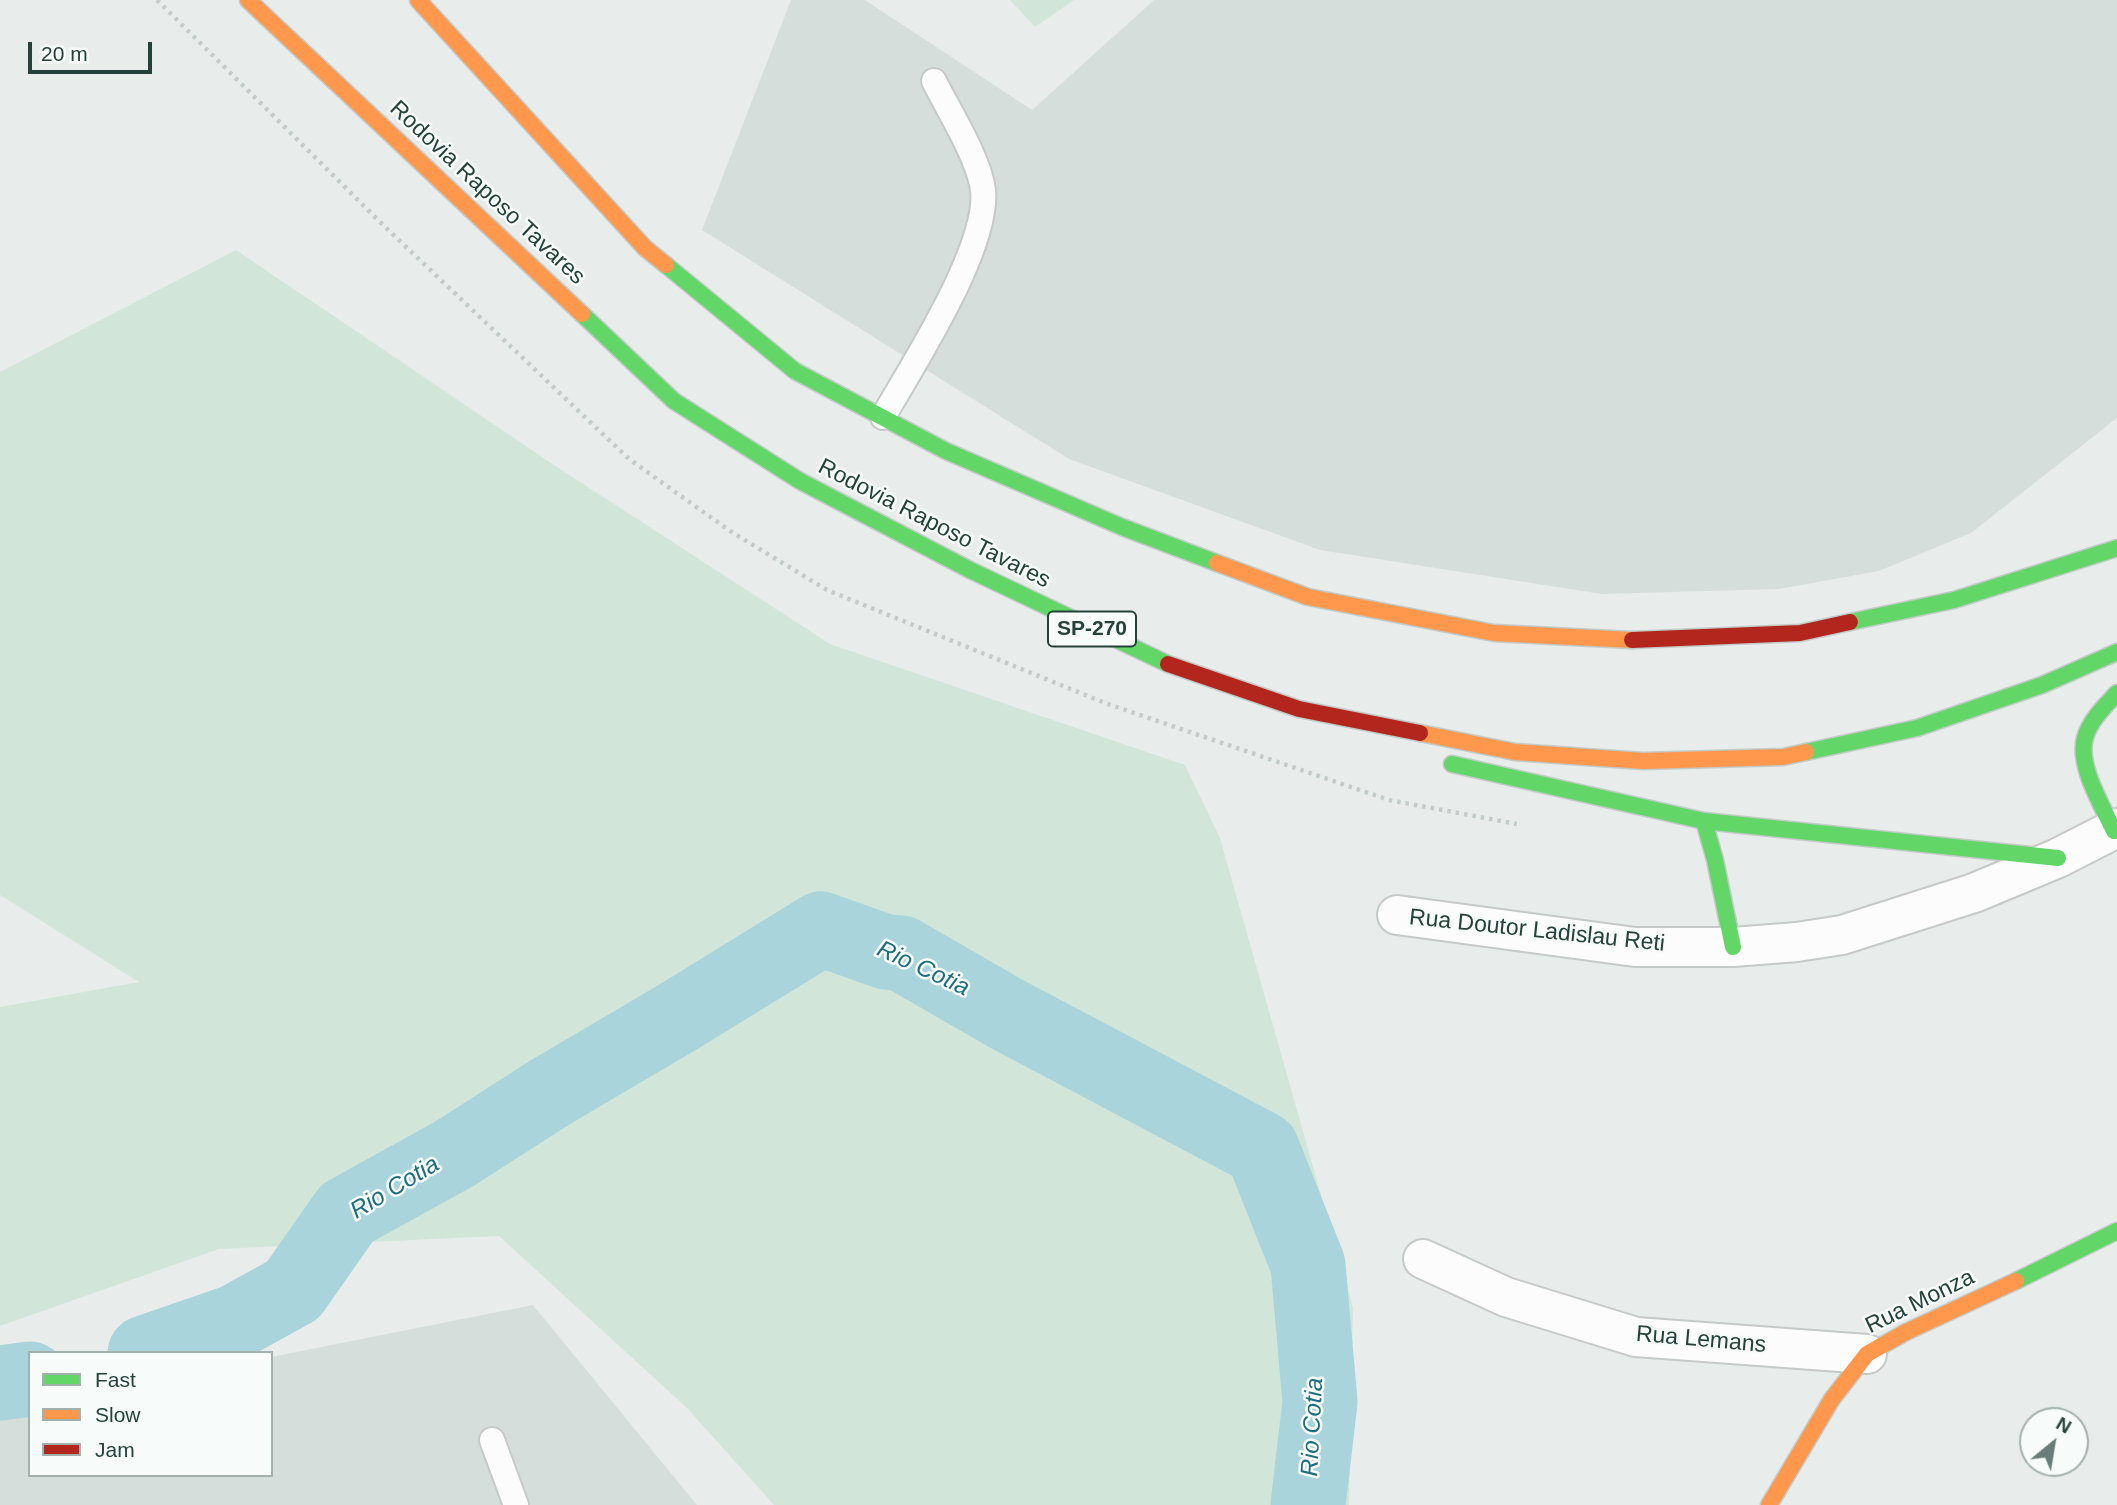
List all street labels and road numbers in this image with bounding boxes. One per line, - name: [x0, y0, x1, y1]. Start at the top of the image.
- street label: Rodovia Raposo Tavares: [384, 95, 590, 291]
- street label: Rodovia Raposo Tavares: [813, 453, 1055, 595]
- road number: SP-270: [1048, 612, 1136, 646]
- street label: Rua Doutor Ladislau Reti: [1408, 904, 1666, 958]
- street label: Rua Monza: [1861, 1264, 1979, 1340]
- street label: Rua Lemans: [1635, 1321, 1767, 1359]

